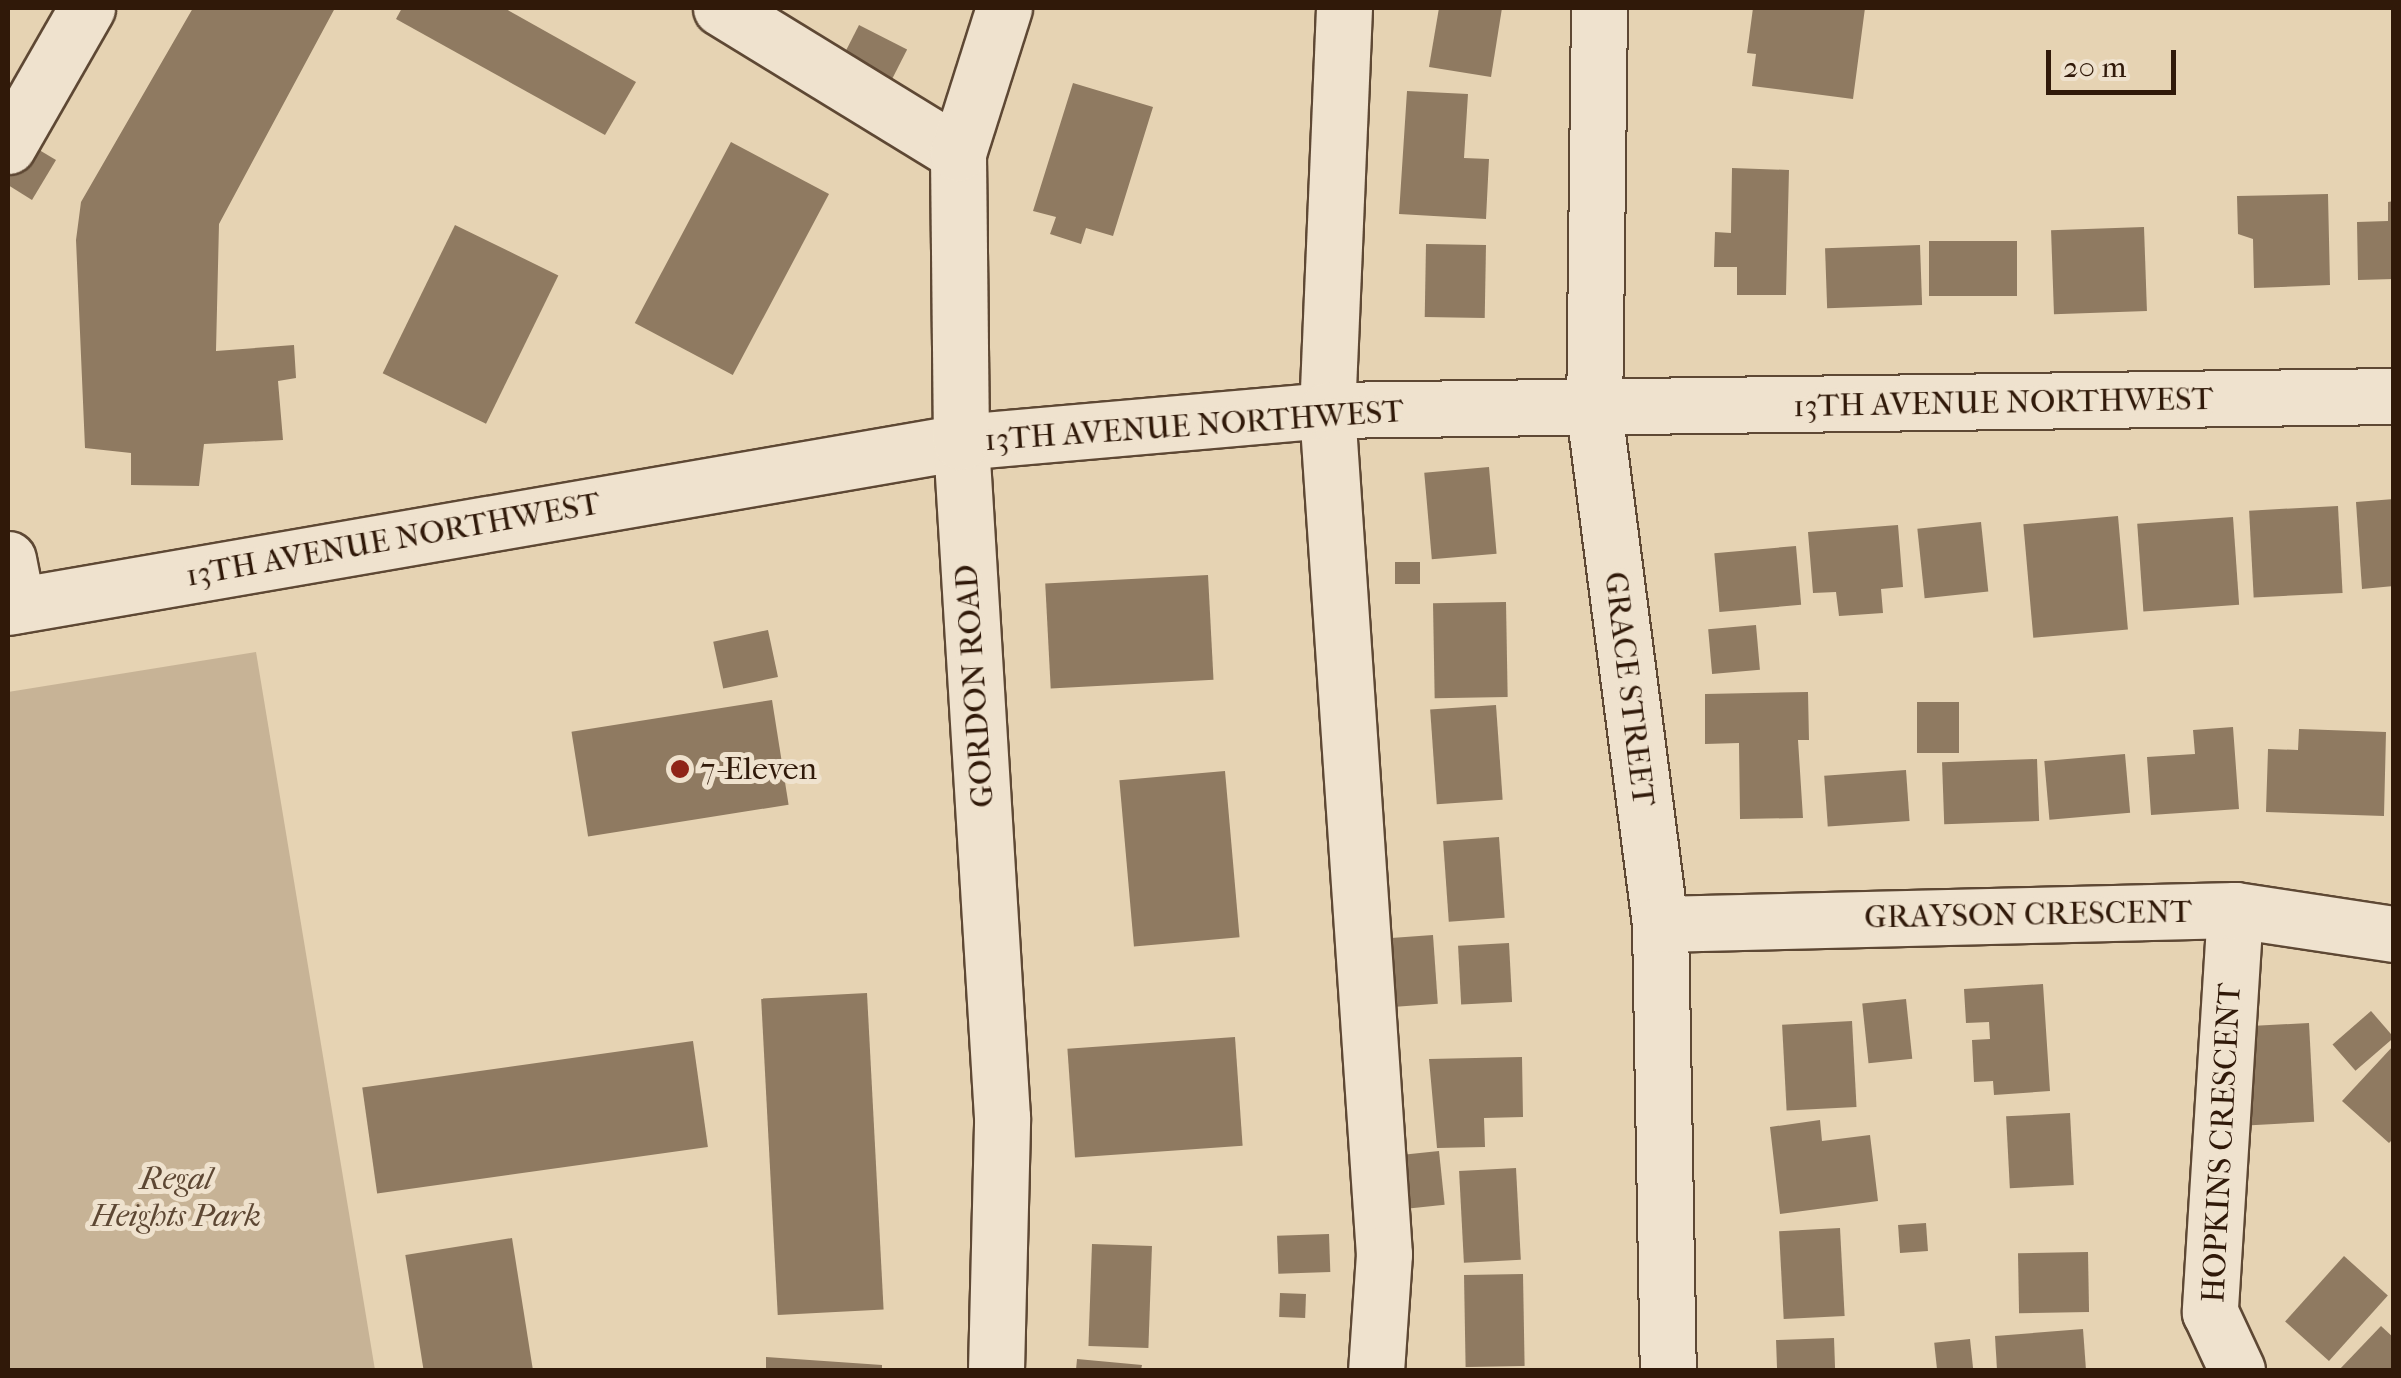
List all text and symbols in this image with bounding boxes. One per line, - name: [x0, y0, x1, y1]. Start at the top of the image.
- scale bar: [2051, 30, 2181, 92]
- text: 20 m: [2063, 50, 2126, 85]
- street label: 13TH AVENUE NORTHWEST: [1793, 380, 2213, 426]
- street label: 13TH AVENUE NORTHWEST: [983, 392, 1405, 460]
- street label: 13TH AVENUE NORTHWEST: [183, 485, 603, 595]
- street label: GORDON ROAD: [947, 563, 1003, 809]
- street label: GRACE STREET: [1596, 570, 1662, 808]
- place label: 7-Eleven: [700, 750, 817, 788]
- marker: 7-Eleven: [669, 758, 691, 780]
- street label: GRAYSON CRESCENT: [1864, 893, 2192, 937]
- street label: HOPKINS CRESCENT: [2194, 982, 2250, 1304]
- park label: Regal Heights Park: [91, 1161, 261, 1236]

